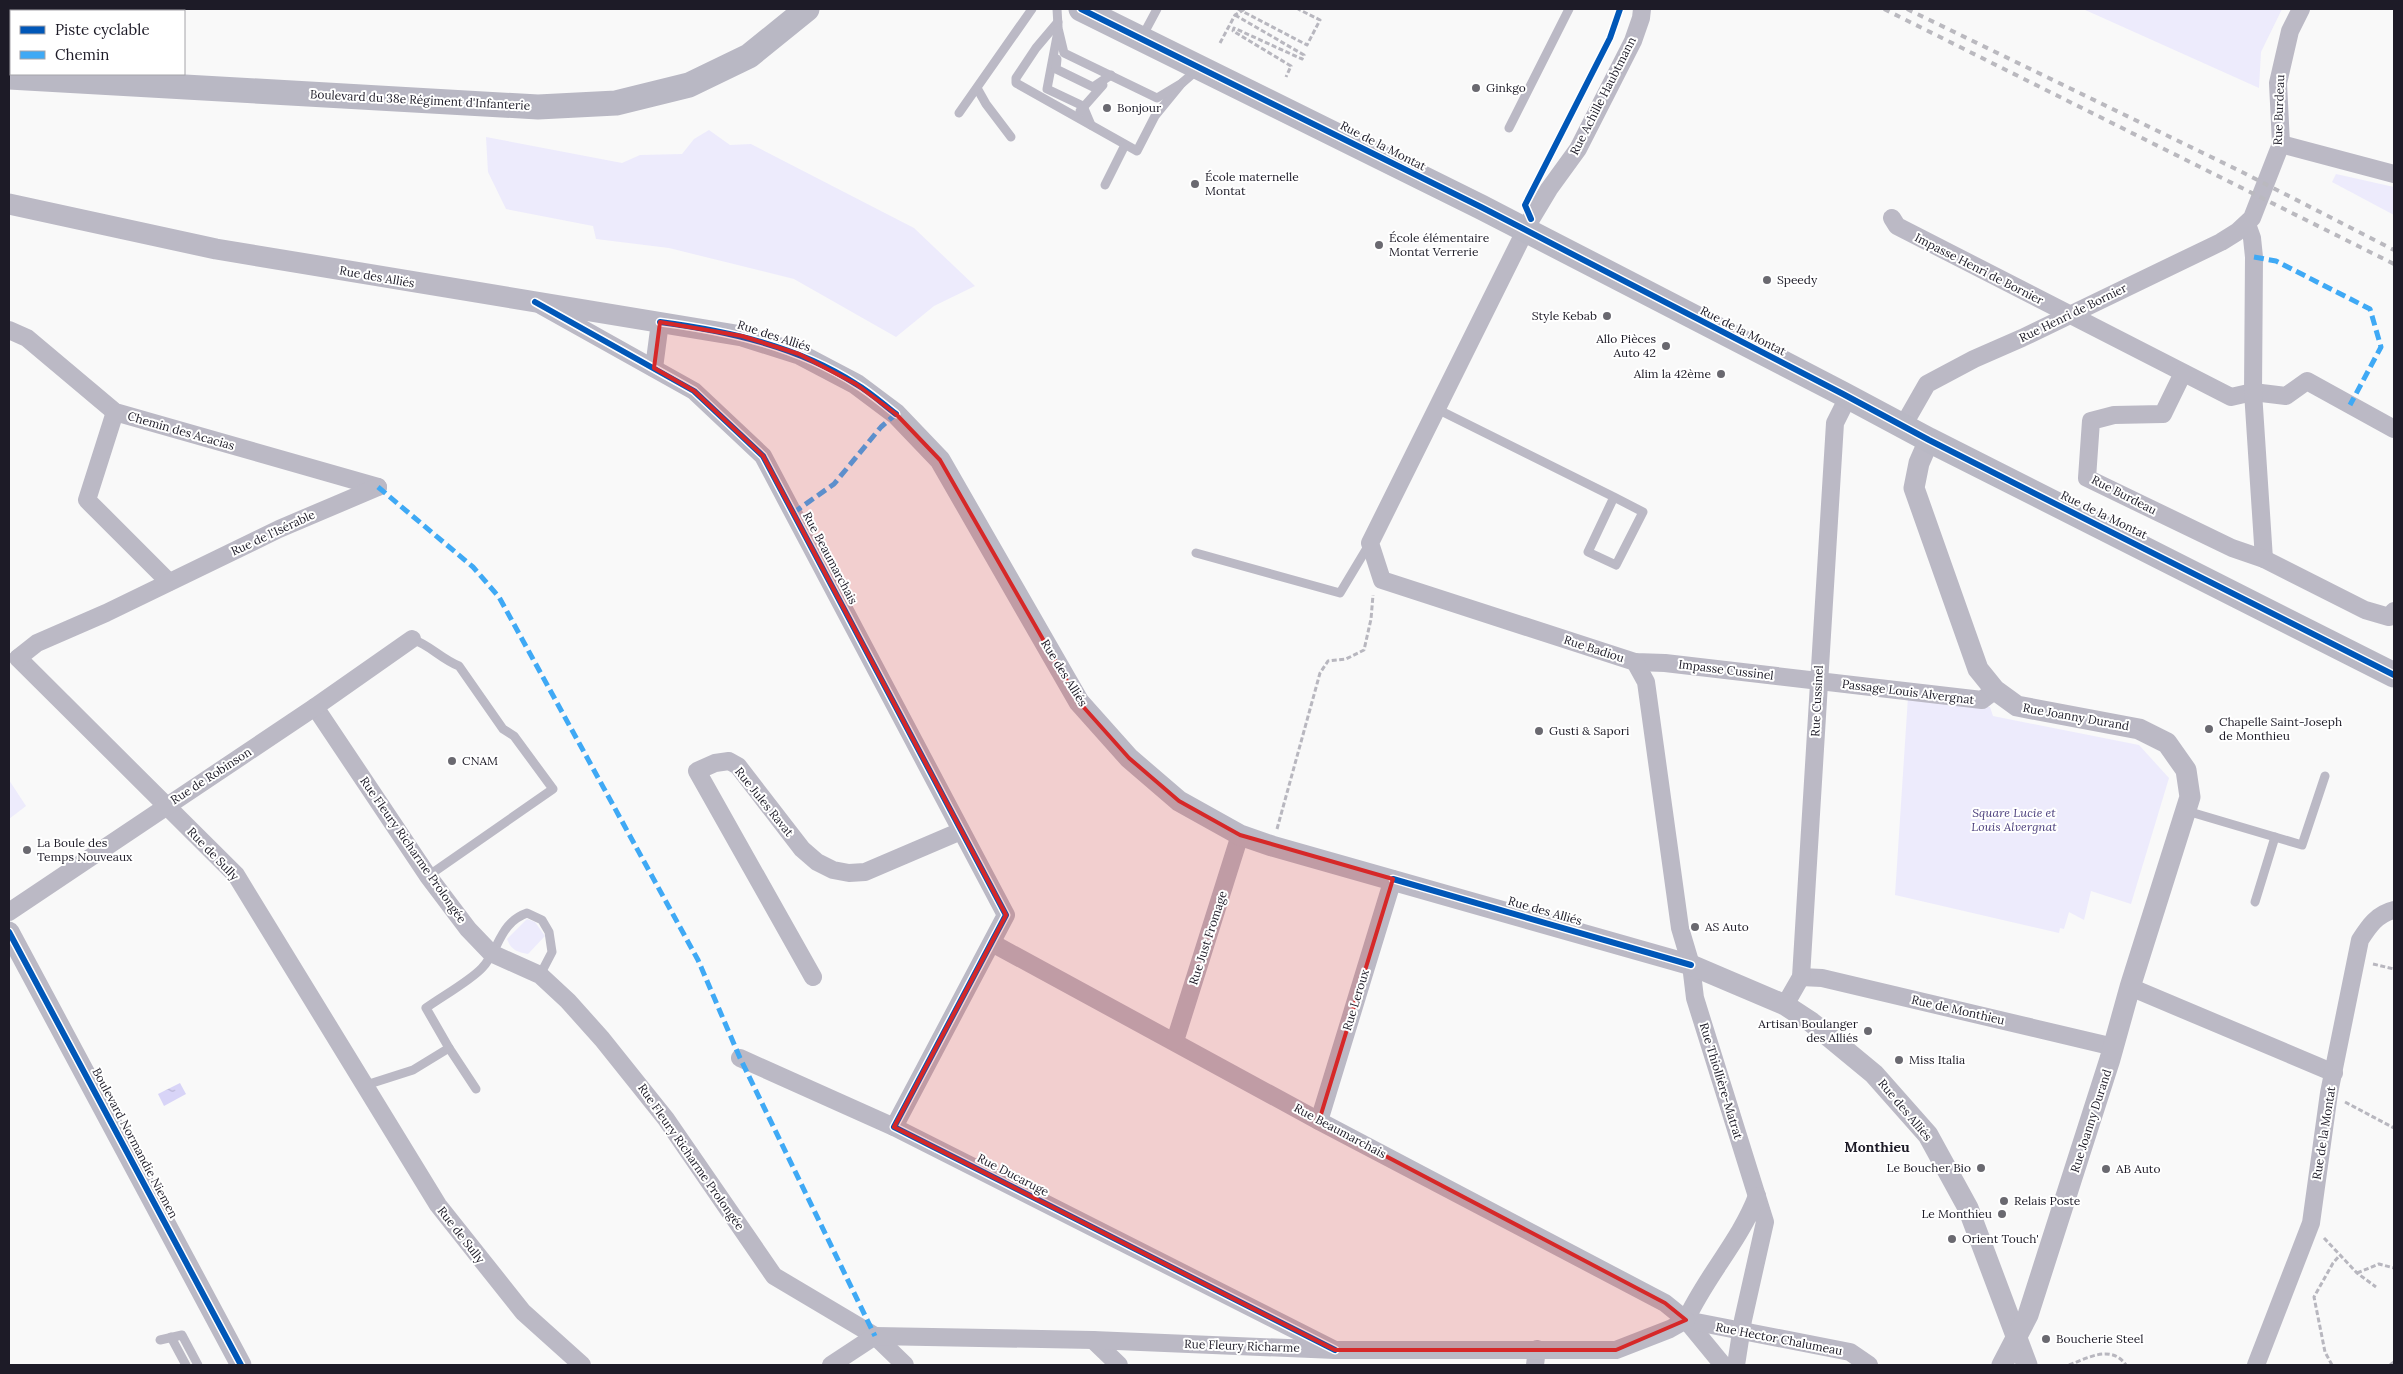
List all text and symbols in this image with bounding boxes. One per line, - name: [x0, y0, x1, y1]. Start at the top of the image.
- legend: [10, 10, 185, 75]
- text: Piste cyclable: [55, 20, 150, 39]
- street label: Rue Achille Haubtmann: [1566, 34, 1639, 157]
- text: Chemin: [55, 45, 109, 64]
- street label: Rue Burdeau: [2270, 74, 2287, 146]
- place label: Ginkgo: [1486, 80, 1526, 95]
- marker: Ginkgo: [1470, 82, 1482, 94]
- street label: Boulevard du 38e Régiment d'Infanterie: [310, 86, 531, 113]
- place label: Bonjour: [1117, 100, 1162, 115]
- marker: Bonjour: [1101, 102, 1113, 114]
- street label: Rue de la Montat: [1338, 117, 1429, 174]
- place label: École maternelle Montat: [1205, 169, 1299, 198]
- marker: École maternelle Montat: [1189, 178, 1201, 190]
- place label: École élémentaire Montat Verrerie: [1389, 230, 1490, 259]
- street label: Impasse Henri de Bornier: [1912, 230, 2047, 308]
- marker: École élémentaire Montat Verrerie: [1373, 239, 1385, 251]
- street label: Rue des Alliés: [338, 263, 416, 291]
- place label: Speedy: [1777, 272, 1818, 287]
- marker: Speedy: [1761, 274, 1773, 286]
- street label: Rue Henri de Bornier: [2017, 280, 2130, 345]
- street label: Rue de la Montat: [1698, 302, 1789, 359]
- place label: Style Kebab: [1532, 308, 1597, 323]
- marker: Style Kebab: [1601, 310, 1613, 322]
- street label: Rue des Alliés: [736, 317, 813, 355]
- place label: Allo Pièces Auto 42: [1595, 331, 1656, 360]
- marker: Allo Pièces Auto 42: [1660, 340, 1672, 352]
- place label: Alim la 42ème: [1633, 366, 1711, 381]
- marker: Alim la 42ème: [1715, 368, 1727, 380]
- street label: Chemin des Acacias: [126, 408, 237, 453]
- street label: Rue Burdeau: [2089, 472, 2159, 517]
- street label: Rue de la Montat: [2059, 487, 2150, 542]
- street label: Rue de l'Isérable: [228, 506, 318, 559]
- street label: Rue Beaumarchais: [800, 509, 861, 607]
- street label: Rue Badiou: [1562, 632, 1626, 665]
- street label: Rue des Alliés: [1038, 636, 1091, 709]
- street label: Impasse Cussinel: [1678, 656, 1775, 683]
- street label: Rue Cussinel: [1807, 665, 1826, 737]
- street label: Passage Louis Alvergnat: [1841, 676, 1975, 707]
- street label: Rue Joanny Durand: [2022, 700, 2130, 733]
- place label: Chapelle Saint-Joseph de Monthieu: [2219, 714, 2342, 743]
- place label: Gusti & Sapori: [1549, 723, 1629, 738]
- marker: Chapelle Saint-Joseph de Monthieu: [2203, 723, 2215, 735]
- marker: Gusti & Sapori: [1533, 725, 1545, 737]
- street label: Rue de Robinson: [168, 744, 254, 807]
- place label: CNAM: [462, 753, 498, 768]
- marker: CNAM: [446, 755, 458, 767]
- street label: Rue Jules Ravat: [732, 764, 797, 840]
- street label: Rue Fleury Richarme Prolongée: [357, 774, 470, 926]
- park label: Square Lucie et Louis Alvergnat: [1971, 805, 2057, 834]
- street label: Rue de Sully: [184, 824, 243, 884]
- place label: La Boule des Temps Nouveaux: [37, 835, 133, 864]
- marker: La Boule des Temps Nouveaux: [21, 844, 33, 856]
- street label: Rue Just Fromage: [1185, 888, 1230, 987]
- street label: Rue des Alliés: [1506, 893, 1584, 928]
- place label: AS Auto: [1704, 919, 1749, 934]
- marker: AS Auto: [1689, 921, 1701, 933]
- street label: Rue Leroux: [1339, 967, 1372, 1032]
- street label: Rue de Monthieu: [1910, 991, 2006, 1028]
- place label: Artisan Boulanger des Alliés: [1757, 1016, 1859, 1045]
- street label: Rue Thiollière-Matrat: [1697, 1021, 1746, 1141]
- marker: Artisan Boulanger des Alliés: [1862, 1025, 1874, 1037]
- place label: Miss Italia: [1909, 1052, 1965, 1067]
- marker: Miss Italia: [1893, 1054, 1905, 1066]
- street label: Boulevard Normandie Niemen: [89, 1065, 182, 1221]
- street label: Rue Joanny Durand: [2067, 1067, 2114, 1174]
- street label: Rue des Alliés: [1875, 1076, 1936, 1144]
- street label: Rue Fleury Richarme Prolongée: [635, 1081, 748, 1233]
- street label: Rue de la Montat: [2309, 1085, 2338, 1181]
- street label: Rue Beaumarchais: [1292, 1100, 1389, 1161]
- district label: Monthieu: [1844, 1138, 1910, 1156]
- street label: Rue Ducaruge: [975, 1150, 1052, 1199]
- place label: Le Boucher Bio: [1887, 1160, 1971, 1175]
- place label: AB Auto: [2115, 1161, 2160, 1176]
- marker: Le Boucher Bio: [1975, 1162, 1987, 1174]
- marker: AB Auto: [2100, 1163, 2112, 1175]
- place label: Relais Poste: [2014, 1193, 2081, 1208]
- marker: Relais Poste: [1998, 1195, 2010, 1207]
- street label: Rue de Sully: [435, 1203, 489, 1267]
- place label: Le Monthieu: [1921, 1206, 1992, 1221]
- marker: Le Monthieu: [1996, 1208, 2008, 1220]
- place label: Orient Touch': [1962, 1231, 2039, 1246]
- marker: Orient Touch': [1946, 1233, 1958, 1245]
- street label: Rue Hector Chalumeau: [1714, 1319, 1844, 1358]
- place label: Boucherie Steel: [2056, 1331, 2144, 1346]
- marker: Boucherie Steel: [2040, 1333, 2052, 1345]
- street label: Rue Fleury Richarme: [1184, 1336, 1301, 1355]

